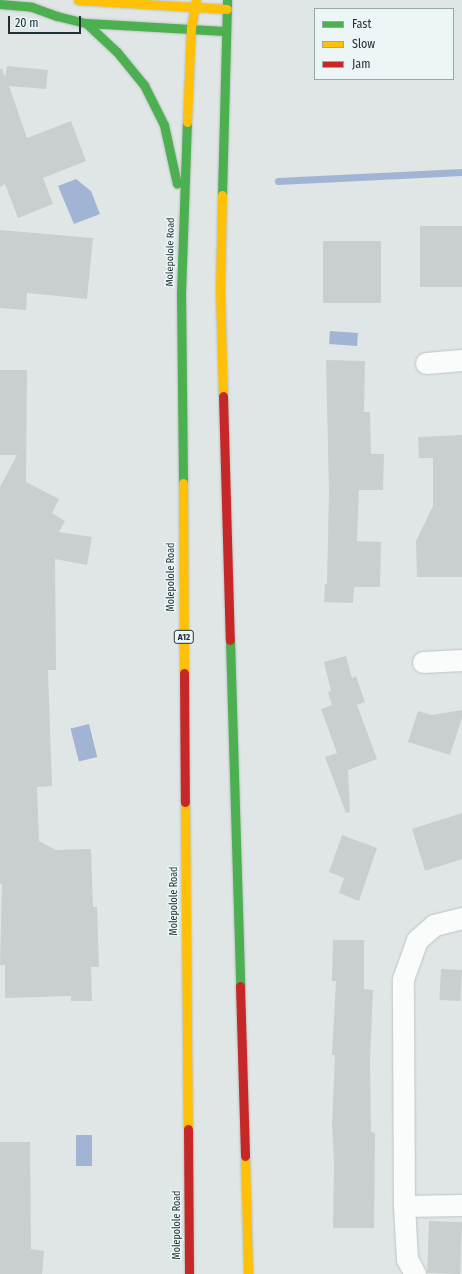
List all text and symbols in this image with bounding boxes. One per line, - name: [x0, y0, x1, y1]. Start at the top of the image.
- scale bar: [10, 8, 83, 34]
- legend: [314, 8, 454, 80]
- text: 20 m: [15, 16, 39, 30]
- text: Fast: [352, 17, 371, 31]
- text: Slow: [352, 37, 375, 51]
- text: Jam: [352, 57, 370, 71]
- street label: Molepolole Road: [164, 217, 178, 287]
- street label: Molepolole Road: [166, 543, 178, 611]
- road number: A12: [173, 630, 195, 644]
- street label: Molepolole Road: [169, 867, 181, 935]
- street label: Molepolole Road: [172, 1191, 184, 1259]

